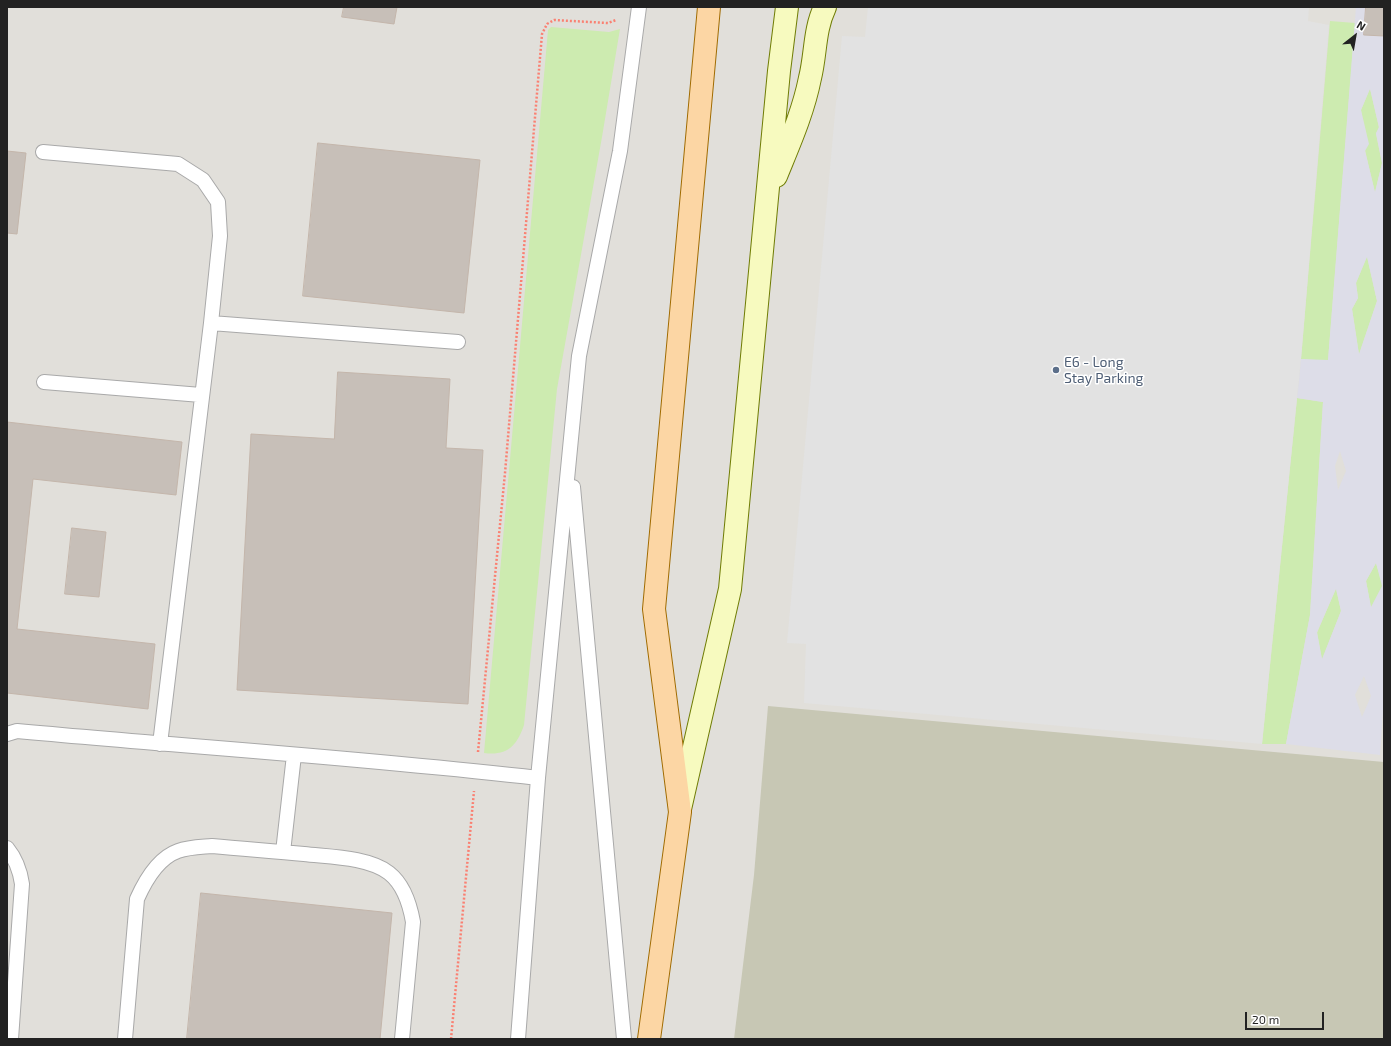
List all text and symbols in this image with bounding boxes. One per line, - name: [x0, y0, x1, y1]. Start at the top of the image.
- north arrow: [1335, 16, 1375, 56]
- text: N: [1355, 18, 1368, 33]
- place label: E6 - Long Stay Parking: [1064, 354, 1143, 386]
- marker: E6 - Long Stay Parking: [1051, 365, 1061, 375]
- scale bar: [1247, 1004, 1326, 1030]
- text: 20 m: [1252, 1012, 1279, 1026]

